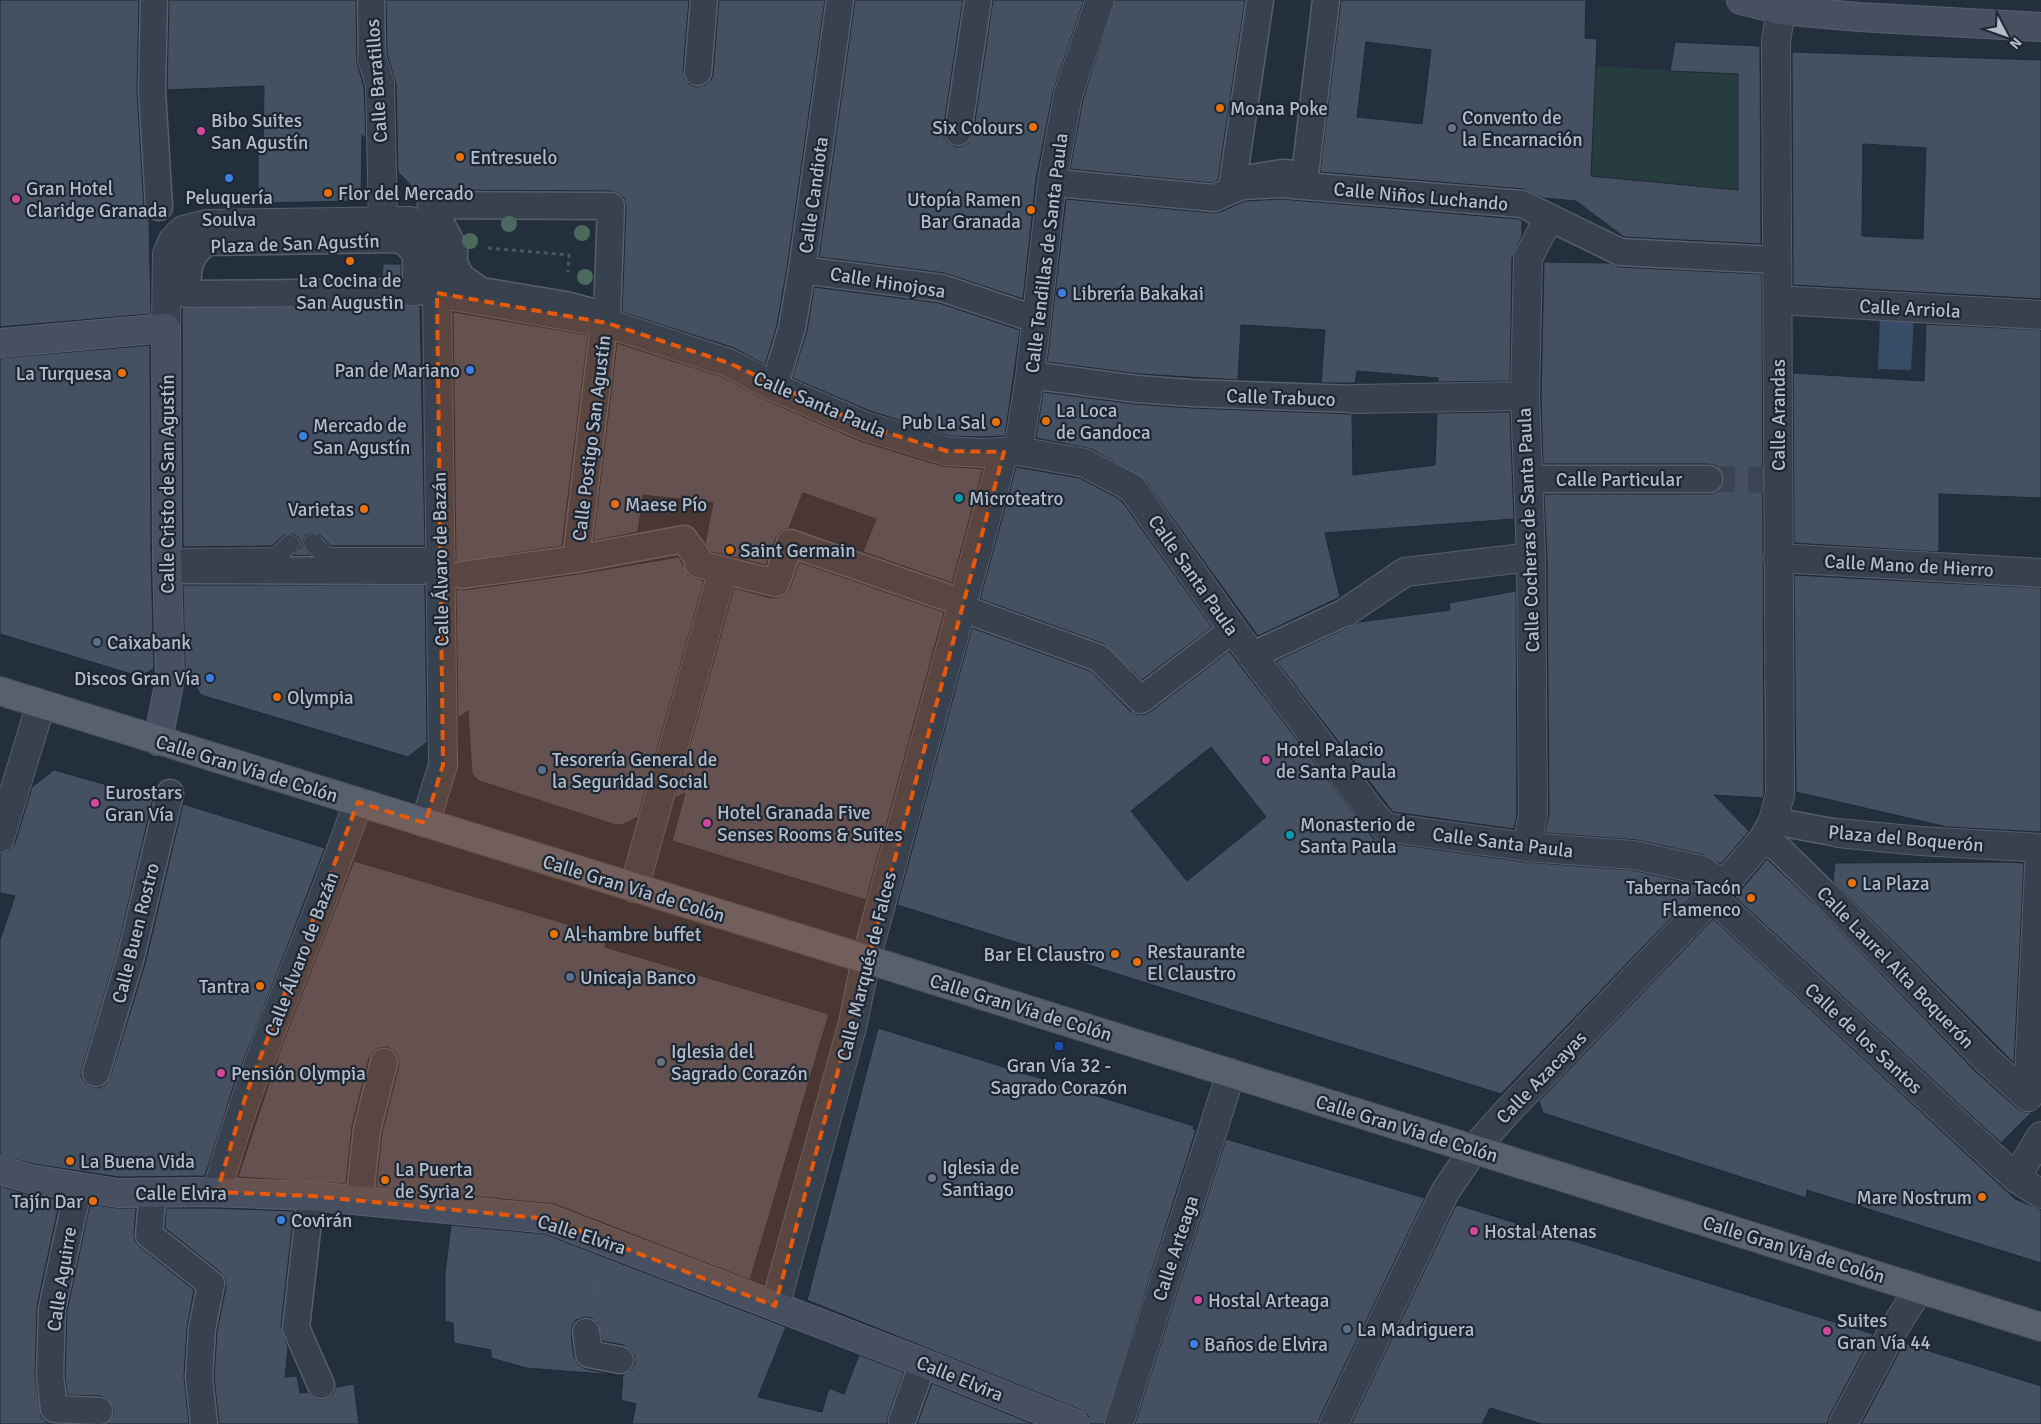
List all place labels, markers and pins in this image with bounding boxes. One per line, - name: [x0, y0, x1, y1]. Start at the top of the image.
- place label: Moana Poke: [1230, 97, 1328, 121]
- marker: Moana Poke: [1214, 102, 1226, 114]
- place label: Convento de la Encarnación: [1462, 106, 1583, 152]
- place label: Bibo Suites San Agustín: [211, 109, 308, 155]
- place label: Six Colours: [932, 116, 1023, 140]
- marker: Six Colours: [1027, 121, 1039, 133]
- marker: Convento de la Encarnación: [1446, 122, 1458, 134]
- marker: Bibo Suites San Agustín: [195, 125, 207, 137]
- place label: Entresuelo: [470, 146, 557, 170]
- marker: Entresuelo: [454, 151, 466, 163]
- marker: Peluquería Soulva: [223, 172, 235, 184]
- place label: Gran Hotel Claridge Granada: [26, 177, 167, 223]
- place label: Flor del Mercado: [338, 182, 474, 206]
- place label: Peluquería Soulva: [185, 186, 273, 232]
- marker: Flor del Mercado: [322, 187, 334, 199]
- place label: Utopía Ramen Bar Granada: [907, 188, 1021, 234]
- marker: Gran Hotel Claridge Granada: [10, 193, 22, 205]
- marker: Utopía Ramen Bar Granada: [1025, 204, 1037, 216]
- marker: La Cocina de San Augustin: [344, 255, 356, 267]
- place label: La Cocina de San Augustin: [296, 269, 404, 315]
- place label: Librería Bakakai: [1072, 282, 1204, 306]
- marker: Librería Bakakai: [1056, 287, 1068, 299]
- place label: Pan de Mariano: [334, 359, 460, 383]
- place label: La Turquesa: [16, 362, 112, 386]
- marker: Pan de Mariano: [464, 364, 476, 376]
- marker: La Turquesa: [116, 367, 128, 379]
- place label: La Loca de Gandoca: [1056, 399, 1151, 445]
- place label: Pub La Sal: [902, 411, 986, 435]
- place label: Mercado de San Agustín: [313, 414, 410, 460]
- marker: La Loca de Gandoca: [1040, 415, 1052, 427]
- marker: Pub La Sal: [990, 416, 1002, 428]
- marker: Mercado de San Agustín: [297, 430, 309, 442]
- place label: Microteatro: [969, 487, 1063, 511]
- marker: Microteatro: [953, 492, 965, 504]
- place label: Maese Pío: [625, 493, 707, 517]
- place label: Varietas: [288, 498, 354, 522]
- marker: Maese Pío: [609, 498, 621, 510]
- marker: Varietas: [358, 503, 370, 515]
- place label: Saint Germain: [740, 539, 856, 563]
- marker: Saint Germain: [724, 544, 736, 556]
- place label: Caixabank: [107, 631, 191, 655]
- marker: Caixabank: [91, 636, 103, 648]
- place label: Discos Gran Vía: [74, 667, 200, 691]
- marker: Discos Gran Vía: [204, 672, 216, 684]
- place label: Olympia: [287, 686, 354, 710]
- marker: Olympia: [271, 691, 283, 703]
- place label: Hotel Palacio de Santa Paula: [1276, 738, 1396, 784]
- place label: Tesorería General de la Seguridad Social: [552, 748, 717, 794]
- marker: Hotel Palacio de Santa Paula: [1260, 754, 1272, 766]
- marker: Tesorería General de la Seguridad Social: [536, 764, 548, 776]
- place label: Eurostars Gran Vía: [105, 781, 182, 827]
- marker: Eurostars Gran Vía: [89, 797, 101, 809]
- place label: Hotel Granada Five Senses Rooms & Suites: [717, 801, 903, 847]
- place label: Monasterio de Santa Paula: [1300, 813, 1416, 859]
- marker: Hotel Granada Five Senses Rooms & Suites: [701, 817, 713, 829]
- marker: Monasterio de Santa Paula: [1284, 829, 1296, 841]
- place label: La Plaza: [1862, 872, 1930, 896]
- place label: Taberna Tacón Flamenco: [1626, 876, 1741, 922]
- marker: La Plaza: [1846, 877, 1858, 889]
- marker: Taberna Tacón Flamenco: [1745, 892, 1757, 904]
- place label: Al-hambre buffet: [564, 923, 702, 947]
- marker: Al-hambre buffet: [548, 928, 560, 940]
- place label: Restaurante El Claustro: [1147, 940, 1246, 986]
- place label: Bar El Claustro: [984, 943, 1105, 967]
- marker: Bar El Claustro: [1109, 948, 1121, 960]
- marker: Restaurante El Claustro: [1131, 956, 1143, 968]
- place label: Unicaja Banco: [580, 966, 696, 990]
- marker: Unicaja Banco: [564, 971, 576, 983]
- place label: Tantra: [199, 975, 250, 999]
- marker: Tantra: [254, 980, 266, 992]
- place label: Iglesia del Sagrado Corazón: [671, 1040, 808, 1086]
- marker: Gran Vía 32 - Sagrado Corazón: [1053, 1040, 1065, 1052]
- place label: Gran Vía 32 - Sagrado Corazón: [991, 1054, 1127, 1100]
- marker: Iglesia del Sagrado Corazón: [655, 1056, 667, 1068]
- place label: Pensión Olympia: [231, 1062, 366, 1086]
- marker: Pensión Olympia: [215, 1067, 227, 1079]
- place label: La Buena Vida: [80, 1150, 195, 1174]
- marker: La Buena Vida: [64, 1155, 76, 1167]
- place label: Iglesia de Santiago: [942, 1156, 1019, 1202]
- place label: La Puerta de Syria 2: [395, 1158, 474, 1204]
- marker: Iglesia de Santiago: [926, 1172, 938, 1184]
- marker: La Puerta de Syria 2: [379, 1174, 391, 1186]
- place label: Mare Nostrum: [1856, 1186, 1972, 1210]
- place label: Tajín Dar: [12, 1190, 83, 1214]
- marker: Mare Nostrum: [1976, 1191, 1988, 1203]
- marker: Tajín Dar: [87, 1195, 99, 1207]
- place label: Covirán: [291, 1209, 352, 1233]
- marker: Covirán: [275, 1214, 287, 1226]
- place label: Hostal Atenas: [1484, 1220, 1597, 1244]
- marker: Hostal Atenas: [1468, 1225, 1480, 1237]
- place label: Hostal Arteaga: [1208, 1289, 1329, 1313]
- marker: Hostal Arteaga: [1192, 1294, 1204, 1306]
- place label: Suites Gran Vía 44: [1837, 1309, 1931, 1355]
- place label: La Madriguera: [1357, 1318, 1474, 1342]
- marker: La Madriguera: [1341, 1323, 1353, 1335]
- marker: Suites Gran Vía 44: [1821, 1325, 1833, 1337]
- place label: Baños de Elvira: [1204, 1333, 1328, 1357]
- marker: Baños de Elvira: [1188, 1338, 1200, 1350]

